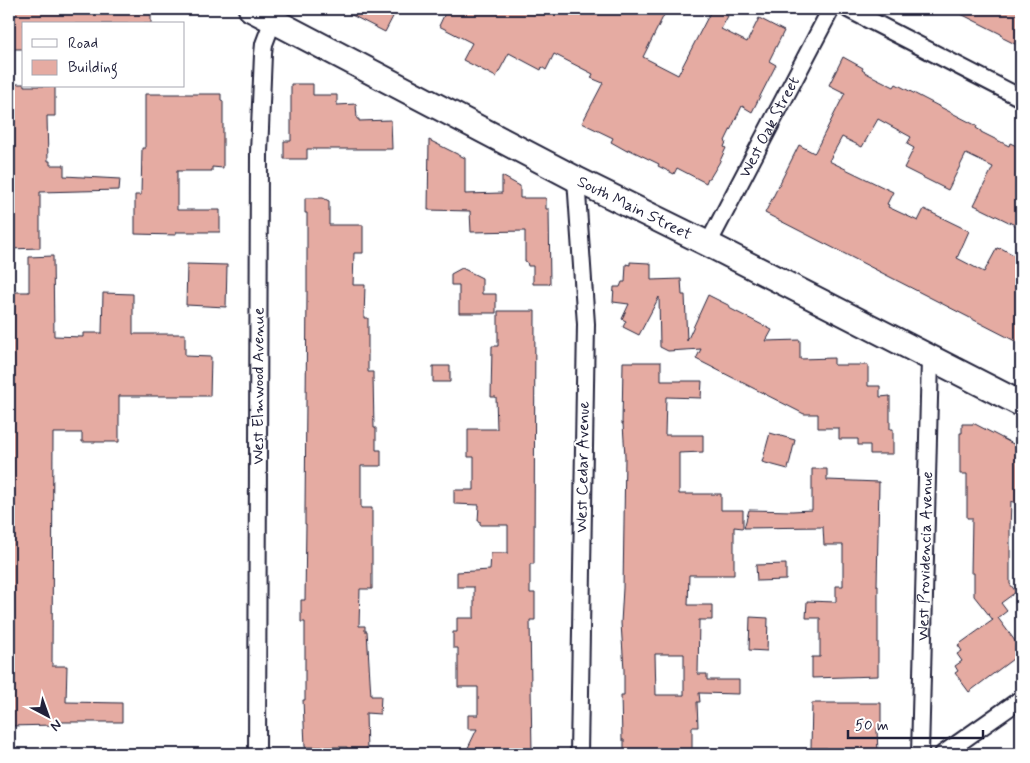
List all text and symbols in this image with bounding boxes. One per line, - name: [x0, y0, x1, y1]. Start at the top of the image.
- legend: [22, 22, 185, 88]
- text: Road: [68, 34, 98, 54]
- text: Building: [68, 58, 118, 79]
- street label: West Oak Street: [734, 73, 804, 181]
- street label: South Main Street: [574, 171, 696, 245]
- street label: West Elmwood Avenue: [247, 307, 269, 465]
- street label: West Cedar Avenue: [571, 401, 595, 533]
- street label: West Providencia Avenue: [912, 471, 938, 641]
- north arrow: [22, 690, 72, 740]
- scale bar: [848, 708, 982, 740]
- text: N: [46, 715, 65, 735]
- text: 50 m: [855, 716, 889, 736]

